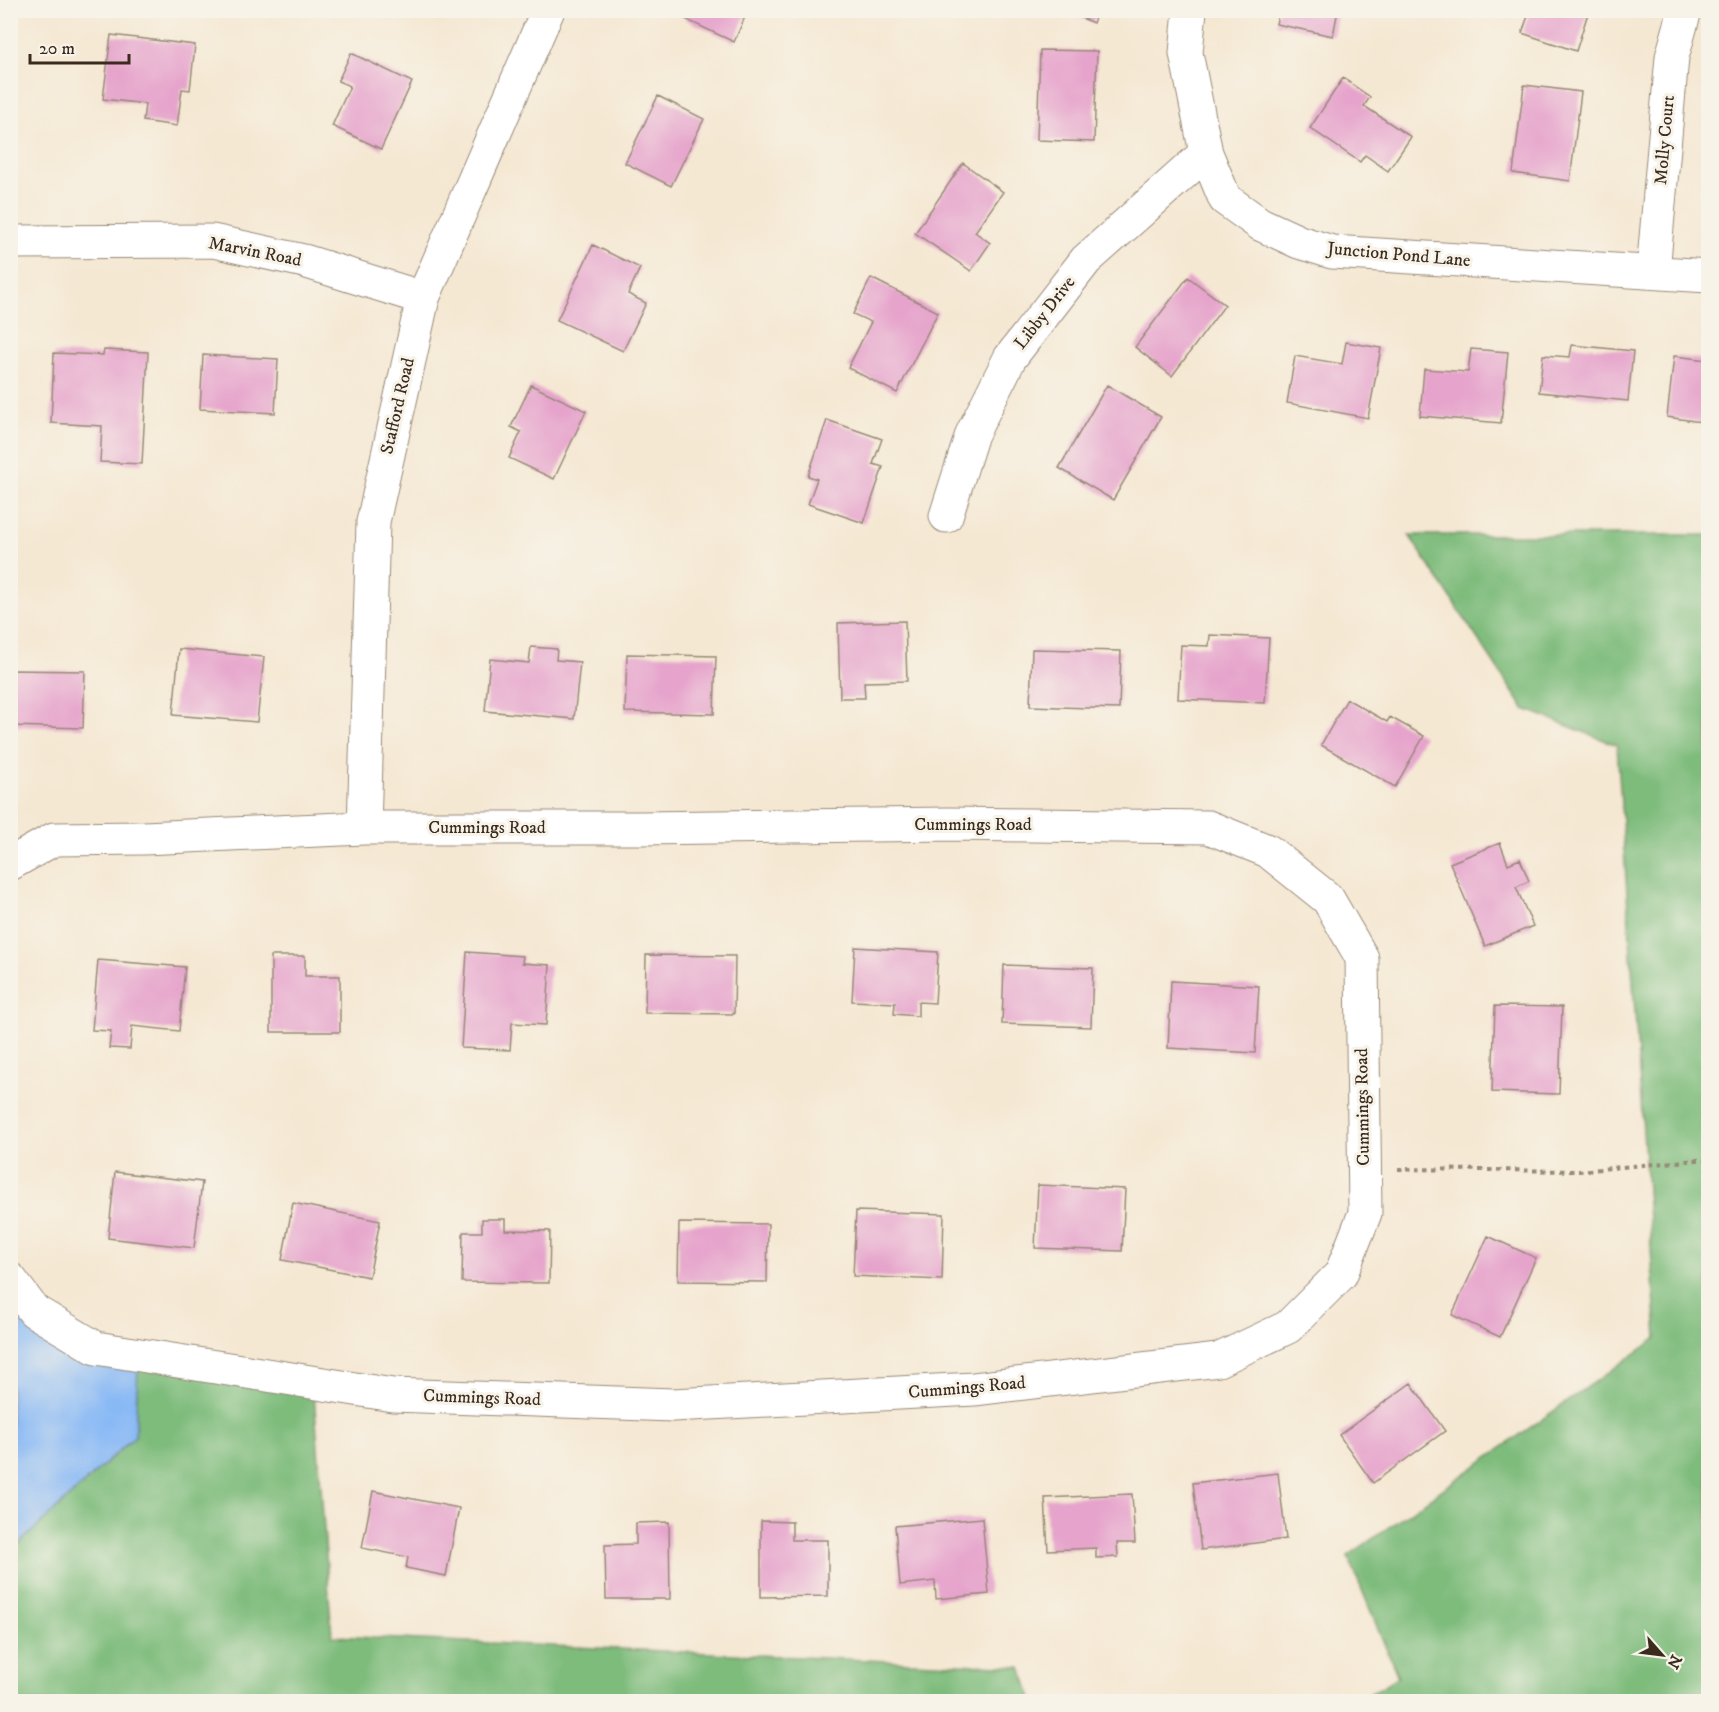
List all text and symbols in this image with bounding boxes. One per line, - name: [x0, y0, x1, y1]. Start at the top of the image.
- scale bar: [30, 27, 129, 65]
- text: 20 m: [39, 38, 75, 60]
- street label: Molly Court: [1650, 94, 1680, 186]
- street label: Marvin Road: [207, 232, 303, 272]
- street label: Junction Pond Lane: [1325, 238, 1471, 272]
- street label: Libby Drive: [1010, 272, 1080, 354]
- street label: Stafford Road: [376, 356, 420, 456]
- street label: Cummings Road: [914, 814, 1032, 836]
- street label: Cummings Road: [428, 817, 546, 839]
- street label: Cummings Road: [1351, 1048, 1375, 1166]
- street label: Cummings Road: [907, 1372, 1027, 1404]
- street label: Cummings Road: [423, 1385, 541, 1411]
- north arrow: [1632, 1625, 1692, 1685]
- text: N: [1662, 1651, 1686, 1672]

